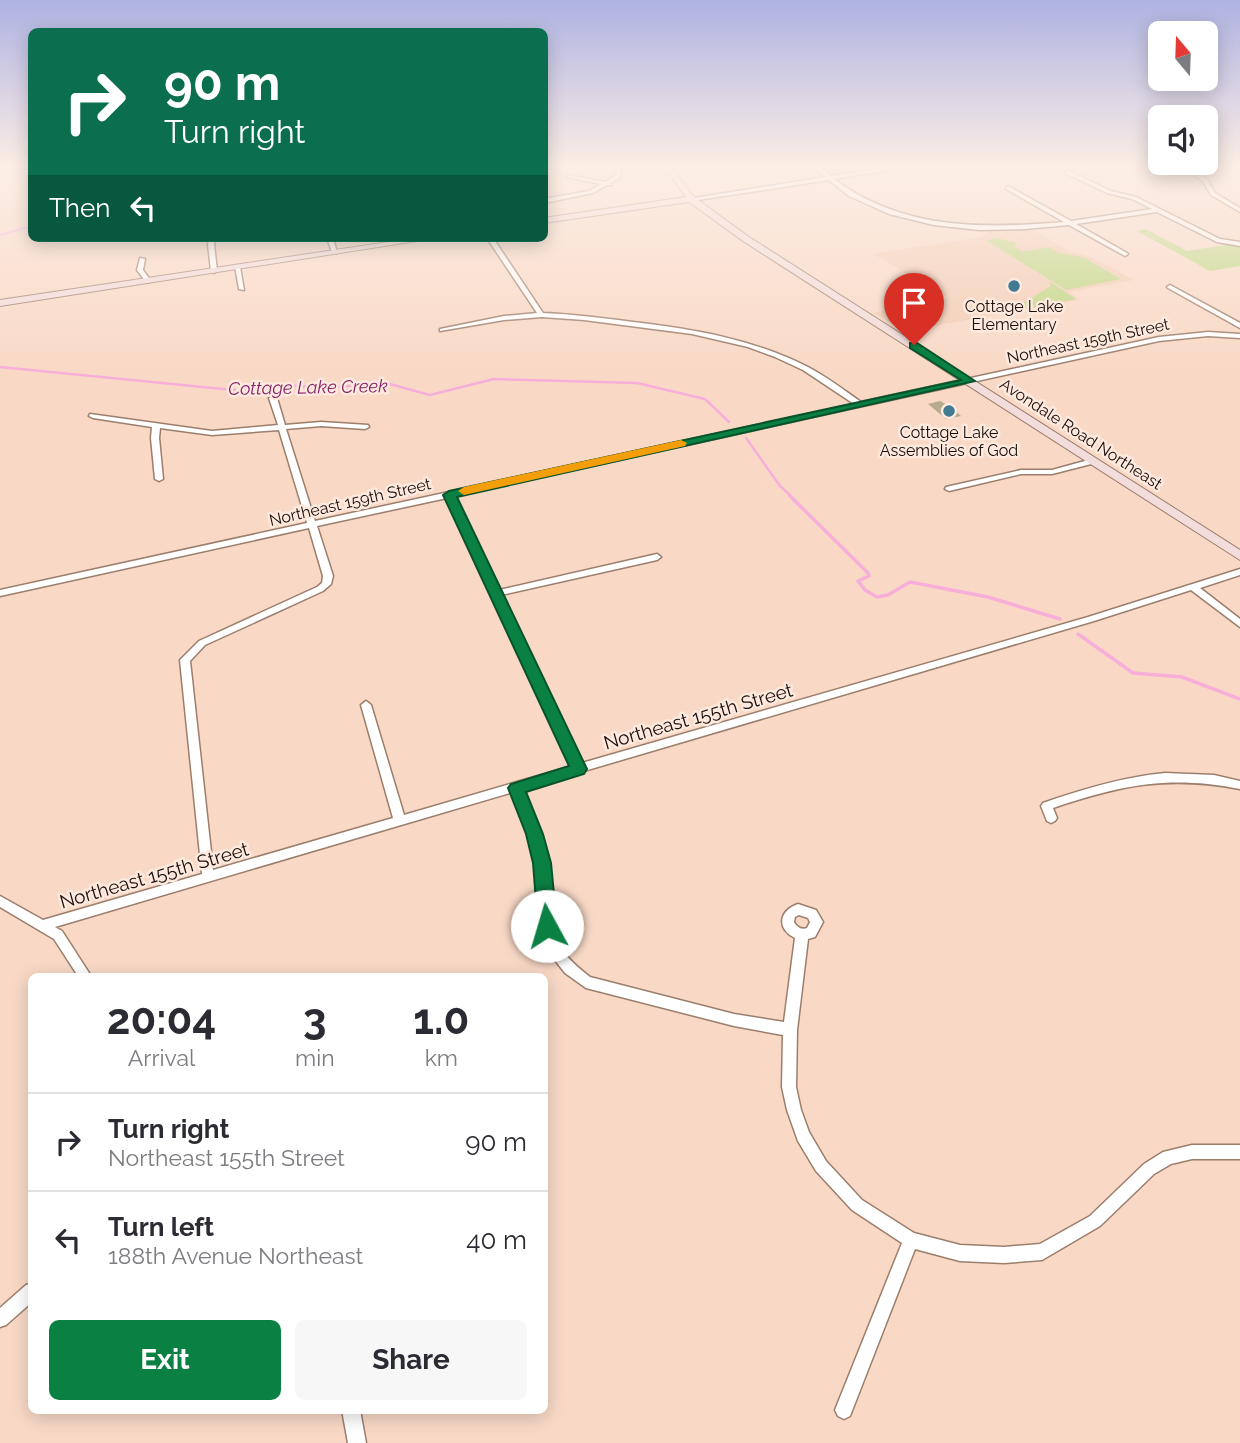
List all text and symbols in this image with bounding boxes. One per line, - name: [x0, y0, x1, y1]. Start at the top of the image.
- north arrow: [1148, 21, 1218, 91]
- map controls: [1148, 21, 1218, 175]
- text: 90 m: [164, 54, 280, 111]
- icon: right: [49, 56, 140, 147]
- button: sound: [1148, 105, 1218, 175]
- text: Turn right: [164, 113, 305, 150]
- icon: left: [124, 189, 162, 227]
- text: Then: [49, 193, 110, 223]
- pin: [884, 273, 944, 345]
- marker: Cottage Lake Elementary: [1006, 278, 1022, 294]
- icon: arrive: [895, 284, 933, 322]
- place label: Cottage Lake Elementary: [965, 297, 1063, 334]
- street label: Northeast 159th Street: [1005, 314, 1171, 367]
- street label: Avondale Road Northeast: [996, 374, 1166, 494]
- water label: Cottage Lake Creek: [228, 375, 388, 399]
- marker: Cottage Lake Assemblies of God: [941, 403, 957, 419]
- place label: Cottage Lake Assemblies of God: [880, 423, 1018, 460]
- street label: Northeast 159th Street: [267, 474, 433, 530]
- street label: Northeast 155th Street: [601, 678, 796, 754]
- street label: Northeast 155th Street: [57, 837, 252, 913]
- position arrow: [510, 889, 584, 963]
- text: 20:04: [107, 995, 216, 1044]
- text: 3: [303, 995, 327, 1044]
- text: 1.0: [413, 995, 469, 1044]
- text: Arrival: [128, 1044, 195, 1071]
- text: min: [295, 1044, 335, 1071]
- text: km: [425, 1044, 458, 1071]
- text: Turn right: [108, 1114, 229, 1144]
- icon: right: [49, 1123, 87, 1161]
- text: 90 m: [465, 1127, 527, 1157]
- text: Northeast 155th Street: [108, 1144, 345, 1171]
- text: Turn left: [108, 1212, 214, 1242]
- icon: left: [49, 1221, 87, 1259]
- text: 40 m: [466, 1225, 527, 1255]
- text: 188th Avenue Northeast: [108, 1242, 363, 1269]
- button: Exit: [49, 1320, 281, 1400]
- button: Share: [295, 1320, 527, 1400]

